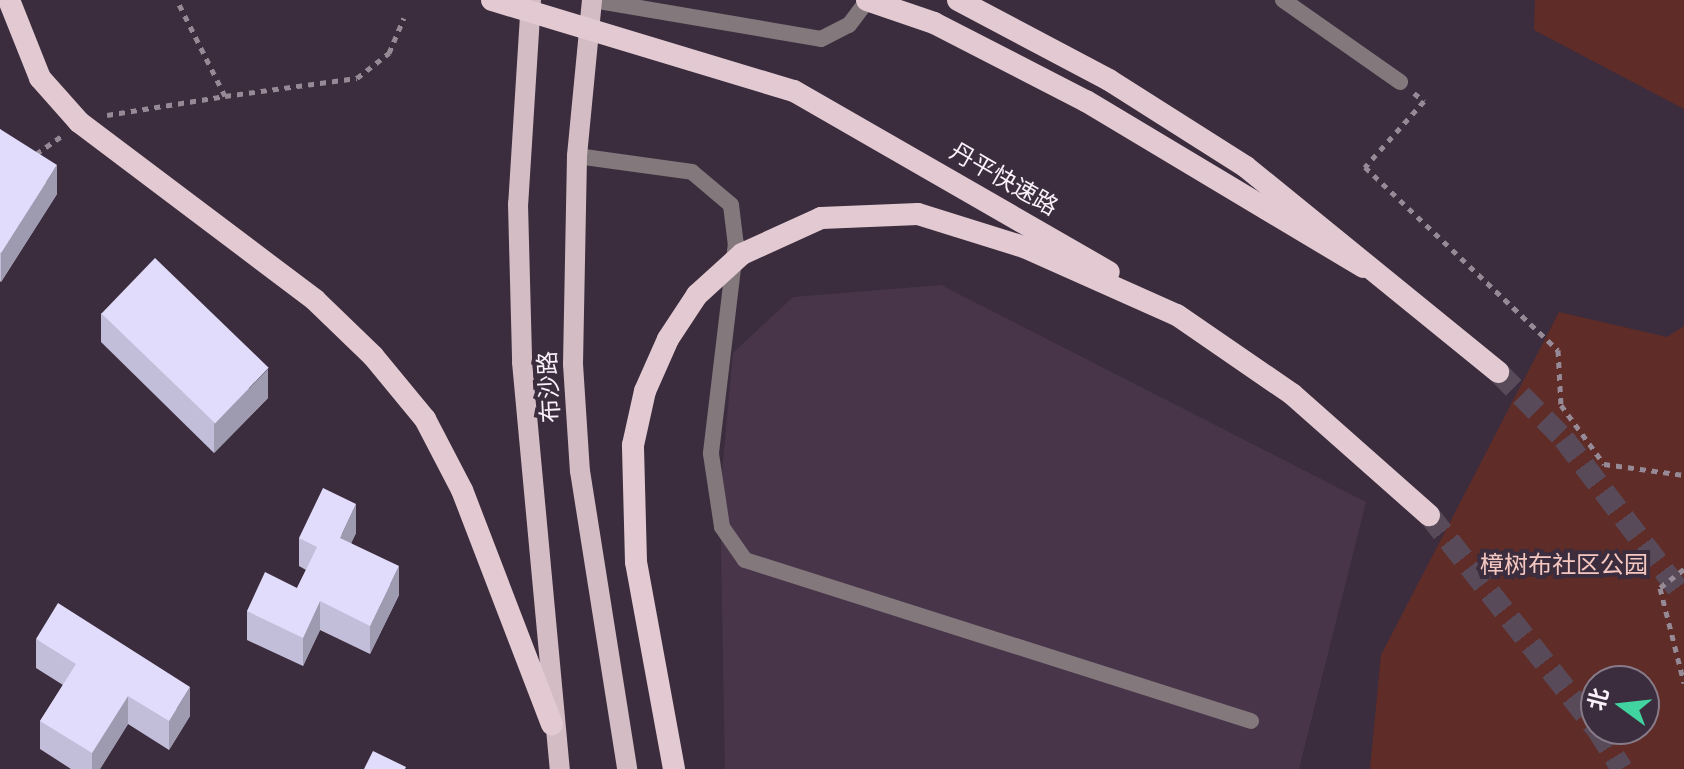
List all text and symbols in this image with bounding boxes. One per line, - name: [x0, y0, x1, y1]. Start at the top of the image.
- street label: 丹平快速路: [945, 137, 1063, 221]
- street label: 布沙路: [533, 350, 565, 424]
- park label: 樟树布社区公园: [1480, 551, 1648, 579]
- north arrow: [1580, 665, 1660, 745]
- text: 北: [1583, 685, 1613, 713]

